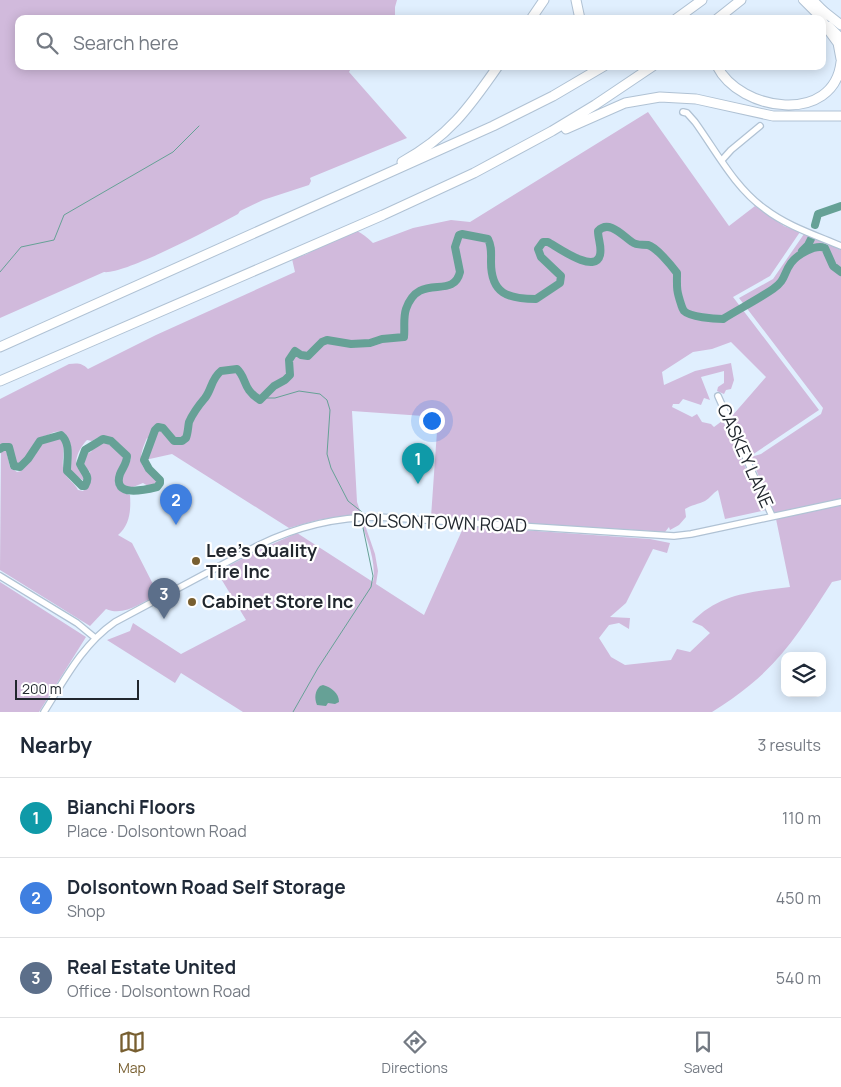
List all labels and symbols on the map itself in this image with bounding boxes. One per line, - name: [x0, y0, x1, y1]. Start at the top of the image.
- street label: CASKEY LANE: [712, 400, 780, 511]
- your location: [419, 408, 445, 434]
- pin: 1: [402, 443, 434, 484]
- pin: 2: [160, 484, 192, 525]
- street label: DOLSONTOWN ROAD: [353, 507, 528, 537]
- place label: Lee's Quality Tire Inc: [206, 538, 317, 583]
- marker: Lee's Quality Tire Inc: [190, 555, 202, 567]
- pin: 3: [148, 578, 180, 619]
- place label: Cabinet Store Inc: [202, 589, 353, 613]
- marker: Cabinet Store Inc: [186, 596, 198, 608]
- scale bar: [15, 677, 139, 700]

